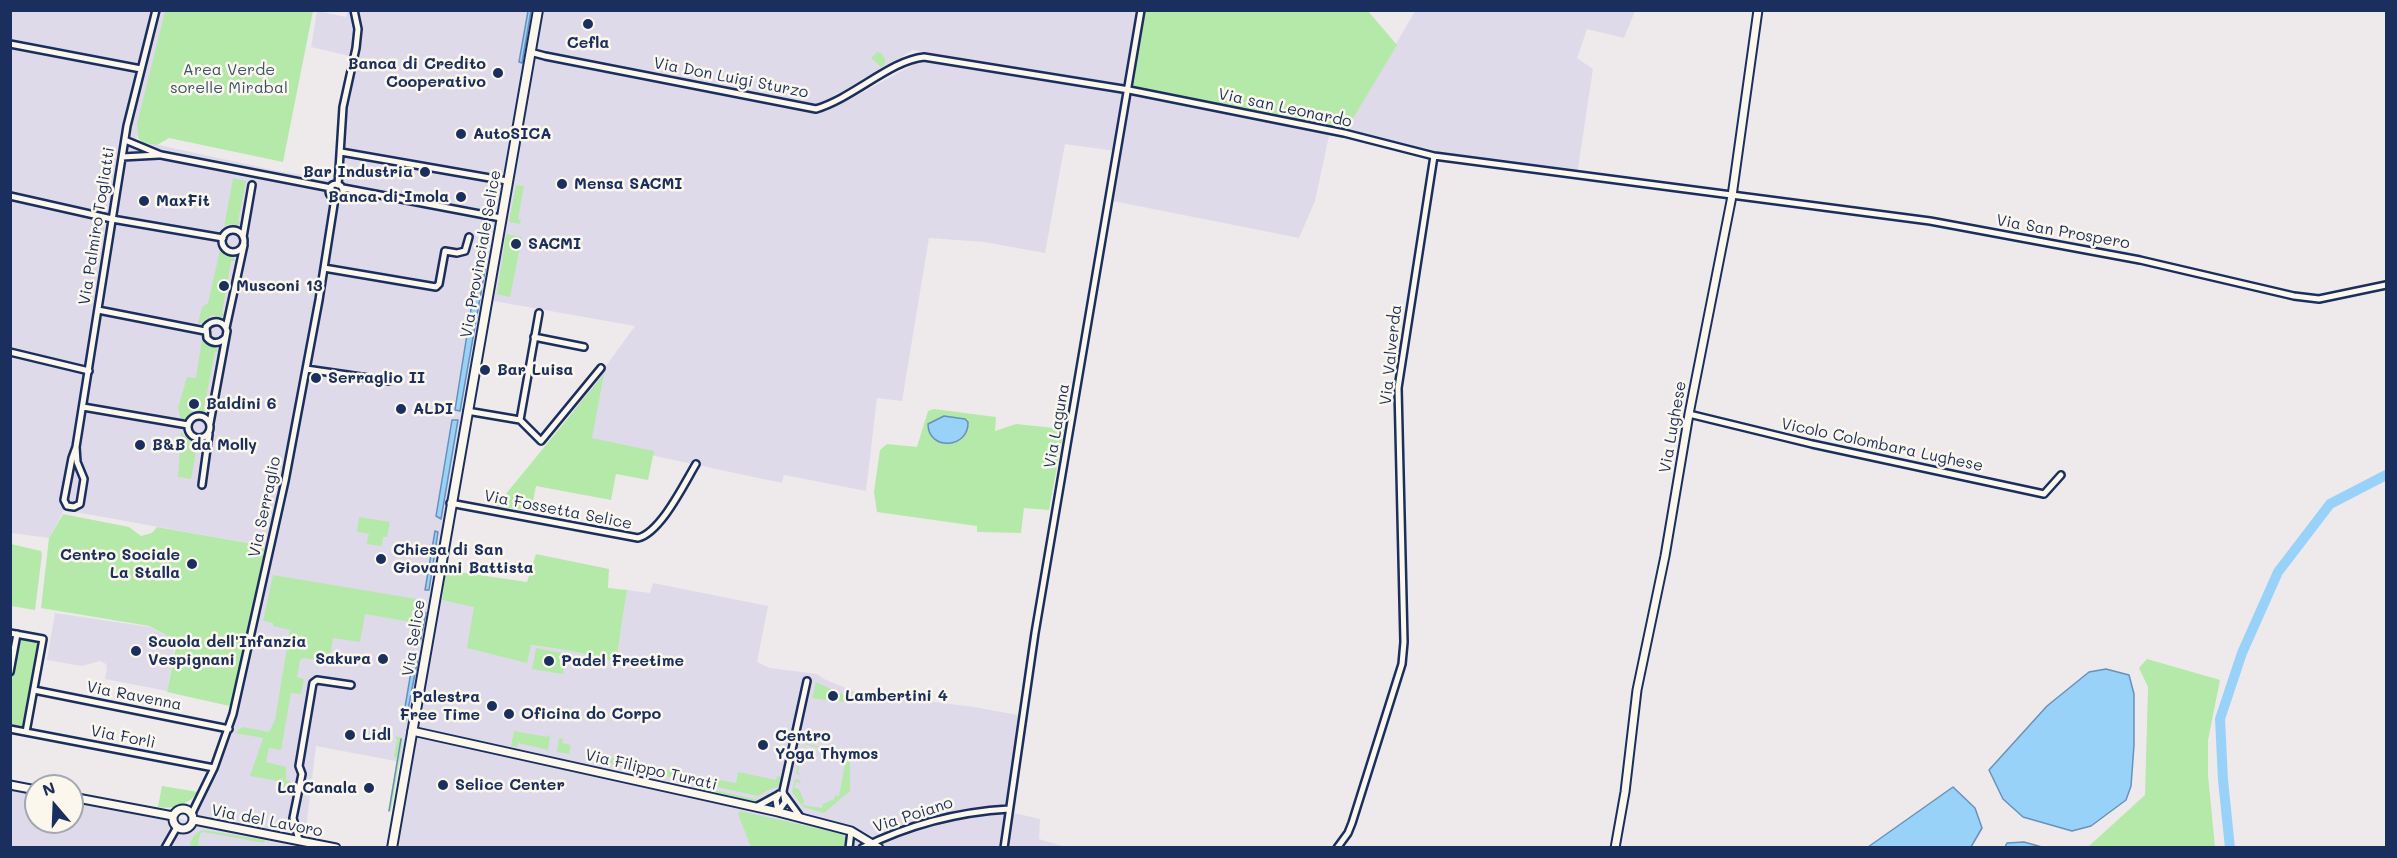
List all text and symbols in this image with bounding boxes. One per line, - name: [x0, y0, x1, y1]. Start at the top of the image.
- marker: Cefla: [581, 17, 595, 31]
- place label: Cefla: [567, 33, 609, 53]
- place label: Banca di Credito Cooperativo: [348, 54, 486, 92]
- street label: Via Don Luigi Sturzo: [652, 54, 810, 102]
- park label: Area Verde sorelle Mirabal: [170, 60, 288, 98]
- marker: Banca di Credito Cooperativo: [491, 66, 505, 80]
- street label: Via san Leonardo: [1216, 84, 1354, 132]
- place label: AutoSICA: [473, 124, 551, 144]
- marker: AutoSICA: [454, 127, 468, 141]
- street label: Via Palmiro Togliatti: [75, 146, 119, 306]
- place label: Bar Industria: [303, 162, 413, 182]
- marker: Bar Industria: [418, 165, 432, 179]
- street label: Via Provinciale Selice: [457, 169, 505, 339]
- place label: Mensa SACMI: [574, 174, 682, 194]
- marker: Mensa SACMI: [555, 177, 569, 191]
- place label: Banca di Imola: [328, 187, 449, 207]
- marker: Banca di Imola: [454, 190, 468, 204]
- place label: MaxFit: [156, 191, 210, 211]
- marker: MaxFit: [137, 194, 151, 208]
- street label: Via San Prospero: [1995, 211, 2131, 253]
- place label: SACMI: [528, 234, 581, 254]
- marker: SACMI: [509, 237, 523, 251]
- place label: Musconi 13: [236, 276, 322, 296]
- marker: Musconi 13: [217, 279, 231, 293]
- street label: Via Valverda: [1376, 304, 1406, 406]
- place label: Bar Luisa: [497, 360, 573, 380]
- marker: Bar Luisa: [478, 363, 492, 377]
- place label: Serraglio II: [328, 368, 425, 388]
- marker: Serraglio II: [309, 371, 323, 385]
- street label: Via Lughese: [1655, 379, 1691, 475]
- street label: Via Laguna: [1040, 382, 1074, 470]
- place label: Baldini 6: [206, 394, 276, 414]
- marker: Baldini 6: [187, 397, 201, 411]
- place label: ALDI: [413, 399, 453, 419]
- marker: ALDI: [394, 402, 408, 416]
- street label: Vicolo Colombara Lughese: [1779, 414, 1985, 476]
- place label: B&B da Molly: [152, 435, 257, 455]
- marker: B&B da Molly: [133, 438, 147, 452]
- street label: Via Serraglio: [245, 455, 285, 559]
- street label: Via Fossetta Selice: [482, 486, 634, 534]
- place label: Chiesa di San Giovanni Battista: [393, 540, 534, 578]
- place label: Centro Sociale La Stalla: [60, 545, 180, 583]
- marker: Chiesa di San Giovanni Battista: [374, 552, 388, 566]
- marker: Centro Sociale La Stalla: [185, 557, 199, 571]
- street label: Via Selice: [398, 598, 430, 678]
- place label: Scuola dell'Infanzia Vespignani: [148, 632, 306, 670]
- marker: Scuola dell'Infanzia Vespignani: [129, 644, 143, 658]
- place label: Sakura: [315, 649, 371, 669]
- place label: Padel Freetime: [561, 651, 684, 671]
- marker: Sakura: [376, 652, 390, 666]
- marker: Padel Freetime: [542, 654, 556, 668]
- street label: Via Ravenna: [85, 677, 183, 715]
- place label: Lambertini 4: [845, 686, 948, 706]
- place label: Palestra Free Time: [399, 687, 480, 725]
- marker: Lambertini 4: [826, 689, 840, 703]
- marker: Palestra Free Time: [485, 699, 499, 713]
- place label: Oficina do Corpo: [521, 704, 661, 724]
- marker: Oficina do Corpo: [502, 707, 516, 721]
- street label: Via Forlì: [89, 721, 157, 753]
- place label: Lidl: [362, 725, 391, 745]
- place label: Centro Yoga Thymos: [775, 726, 878, 764]
- marker: Lidl: [343, 728, 357, 742]
- marker: Centro Yoga Thymos: [756, 738, 770, 752]
- street label: Via Filippo Turati: [583, 745, 719, 795]
- north arrow: [24, 774, 84, 834]
- place label: Selice Center: [455, 775, 565, 795]
- text: N: [39, 776, 58, 800]
- place label: La Canala: [277, 778, 357, 798]
- marker: Selice Center: [436, 778, 450, 792]
- marker: La Canala: [362, 781, 376, 795]
- street label: Via Poiano: [871, 793, 955, 837]
- street label: Via del Lavoro: [210, 801, 324, 841]

